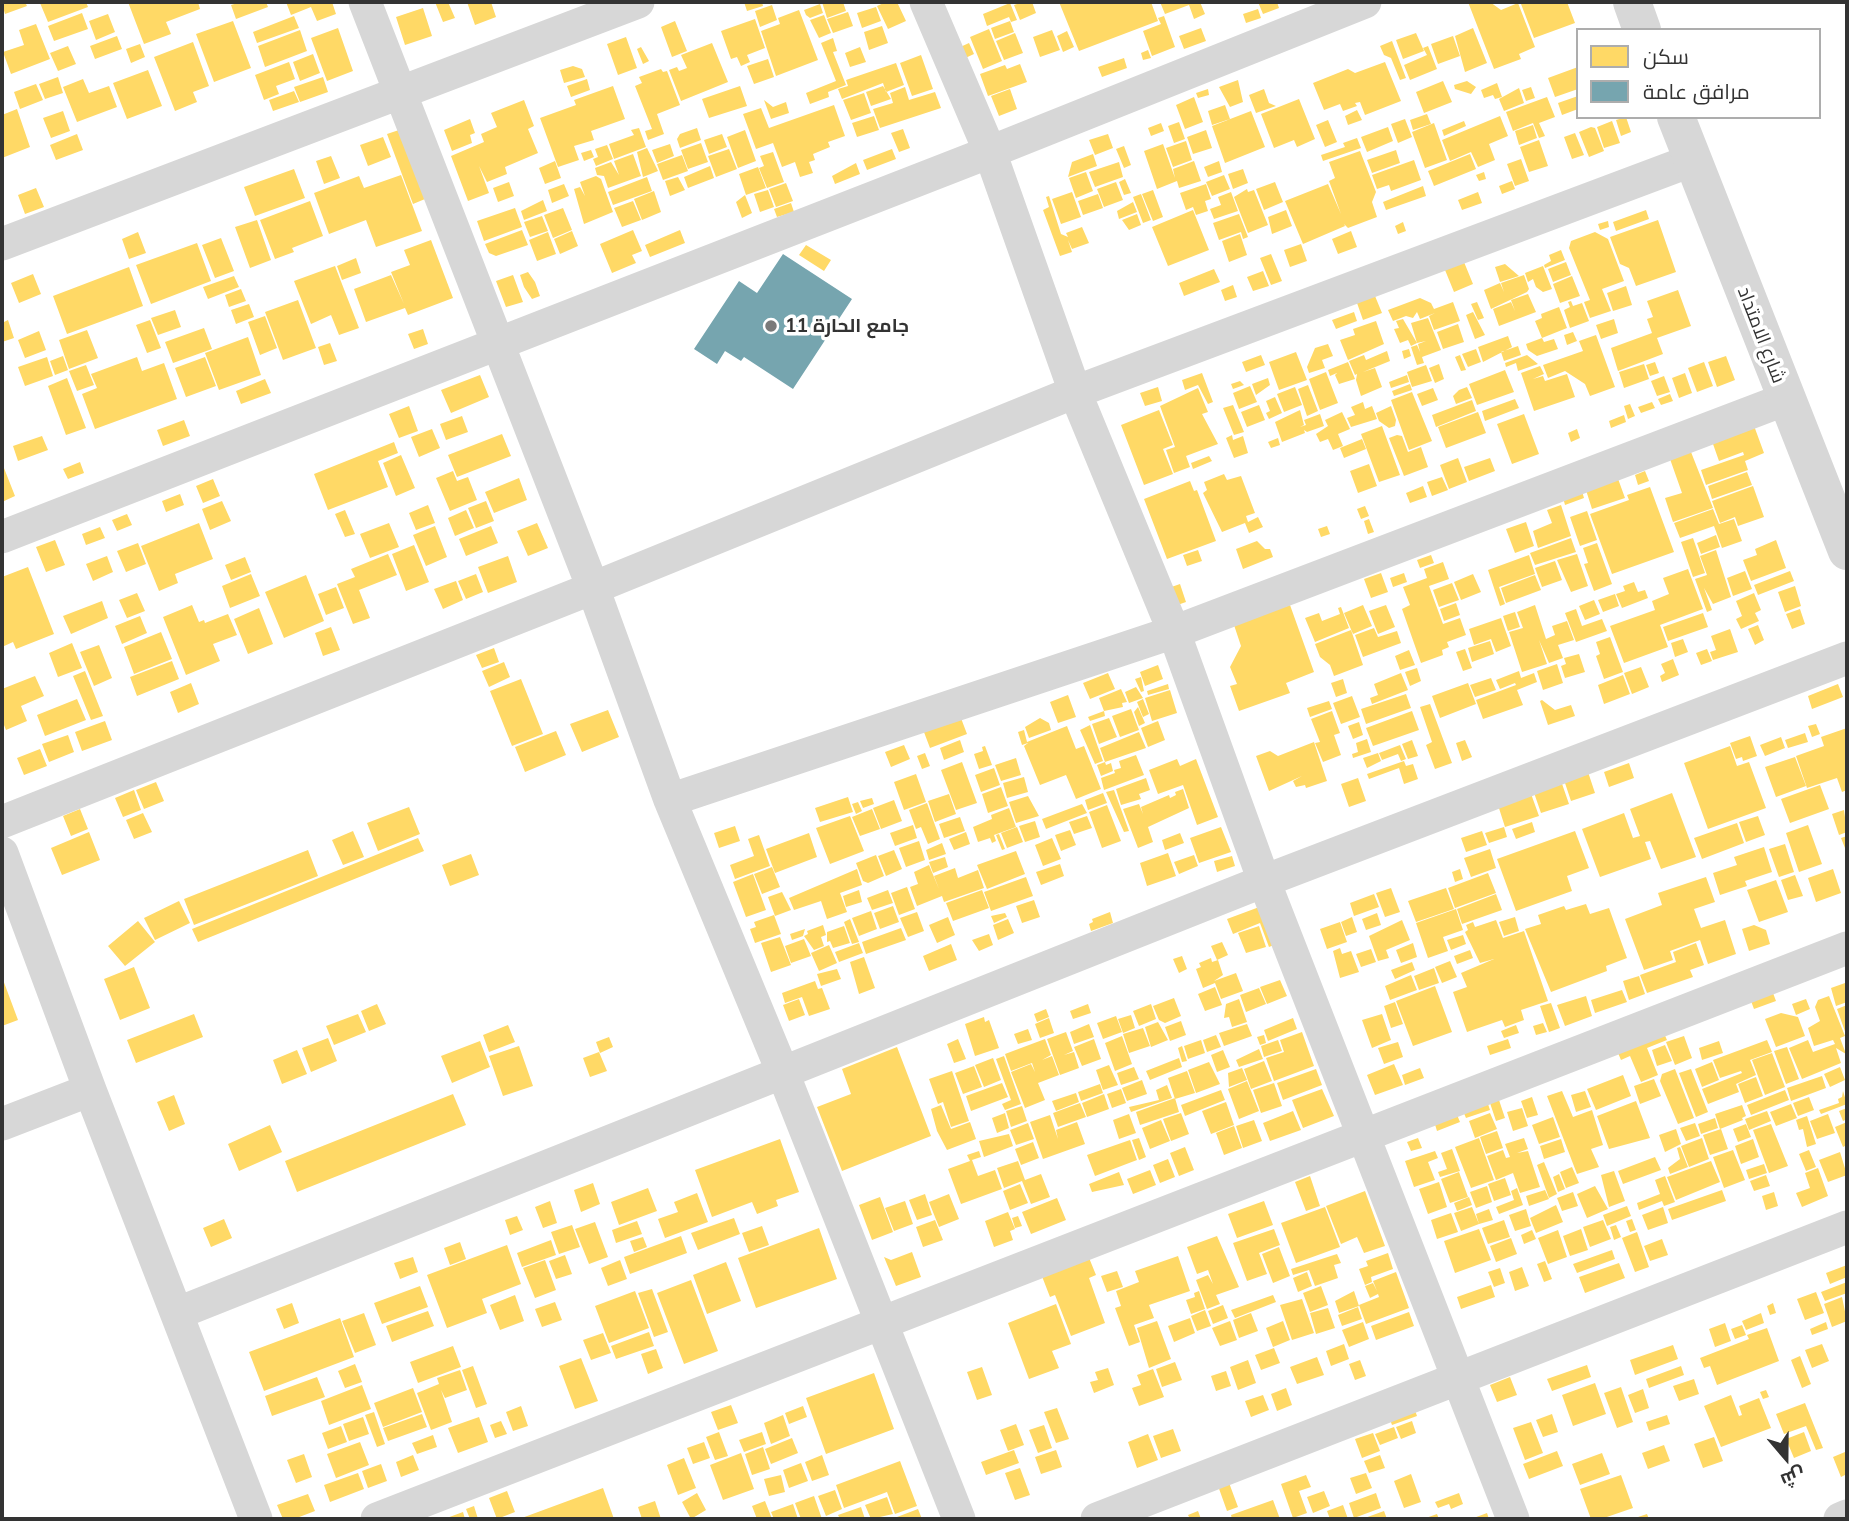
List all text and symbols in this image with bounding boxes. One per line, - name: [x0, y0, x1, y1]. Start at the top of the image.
- legend: [1576, 28, 1821, 119]
- text: سكن: [1643, 43, 1689, 69]
- text: مرافق عامة: [1643, 78, 1750, 104]
- street label: شارع الامتداد: [1732, 284, 1790, 386]
- place label: جامع الحارة 11: [785, 315, 909, 337]
- marker: جامع الحارة 11: [763, 318, 779, 334]
- north arrow: [1751, 1423, 1821, 1493]
- text: ش: [1778, 1462, 1809, 1493]

